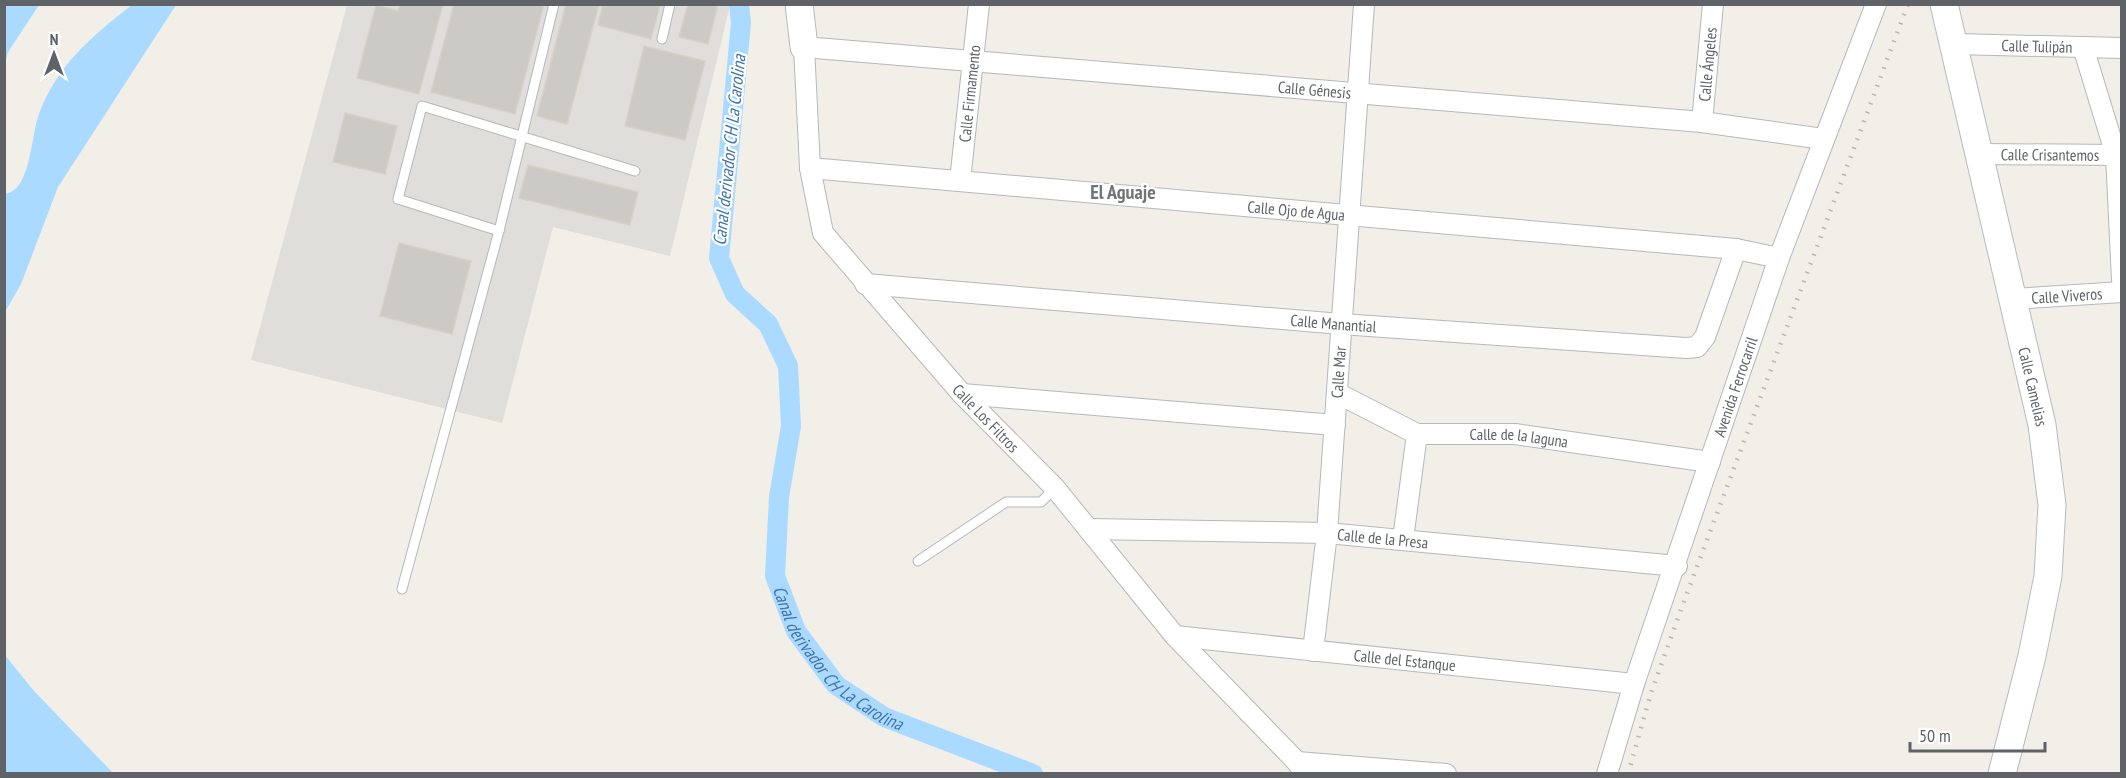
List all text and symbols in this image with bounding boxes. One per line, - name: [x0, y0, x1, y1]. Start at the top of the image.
- north arrow: [24, 24, 84, 84]
- street label: Calle Ángeles: [1694, 26, 1721, 102]
- text: N: [50, 29, 58, 49]
- street label: Calle Tulipán: [2001, 35, 2073, 57]
- street label: Calle Firmamento: [954, 44, 985, 143]
- water label: Canal derivador CH La Carolina: [708, 53, 751, 247]
- street label: Calle Génesis: [1277, 77, 1352, 103]
- street label: Calle Crisantemos: [2001, 144, 2099, 165]
- district label: El Aguaje: [1090, 179, 1156, 205]
- street label: Calle Ojo de Agua: [1247, 196, 1346, 225]
- street label: Calle Viveros: [2031, 283, 2103, 308]
- street label: Calle Manantial: [1290, 310, 1377, 336]
- street label: Avenida Ferrocarril: [1709, 334, 1762, 439]
- street label: Calle Mar: [1326, 345, 1350, 399]
- street label: Calle Camelias: [2014, 345, 2052, 428]
- street label: Calle Los Filtros: [948, 380, 1024, 456]
- street label: Calle de la laguna: [1470, 424, 1569, 452]
- street label: Calle de la Presa: [1336, 524, 1429, 552]
- water label: Canal derivador CH La Carolina: [768, 582, 907, 735]
- street label: Calle del Estanque: [1353, 645, 1457, 675]
- scale bar: [1910, 715, 2045, 753]
- text: 50 m: [1919, 724, 1951, 747]

